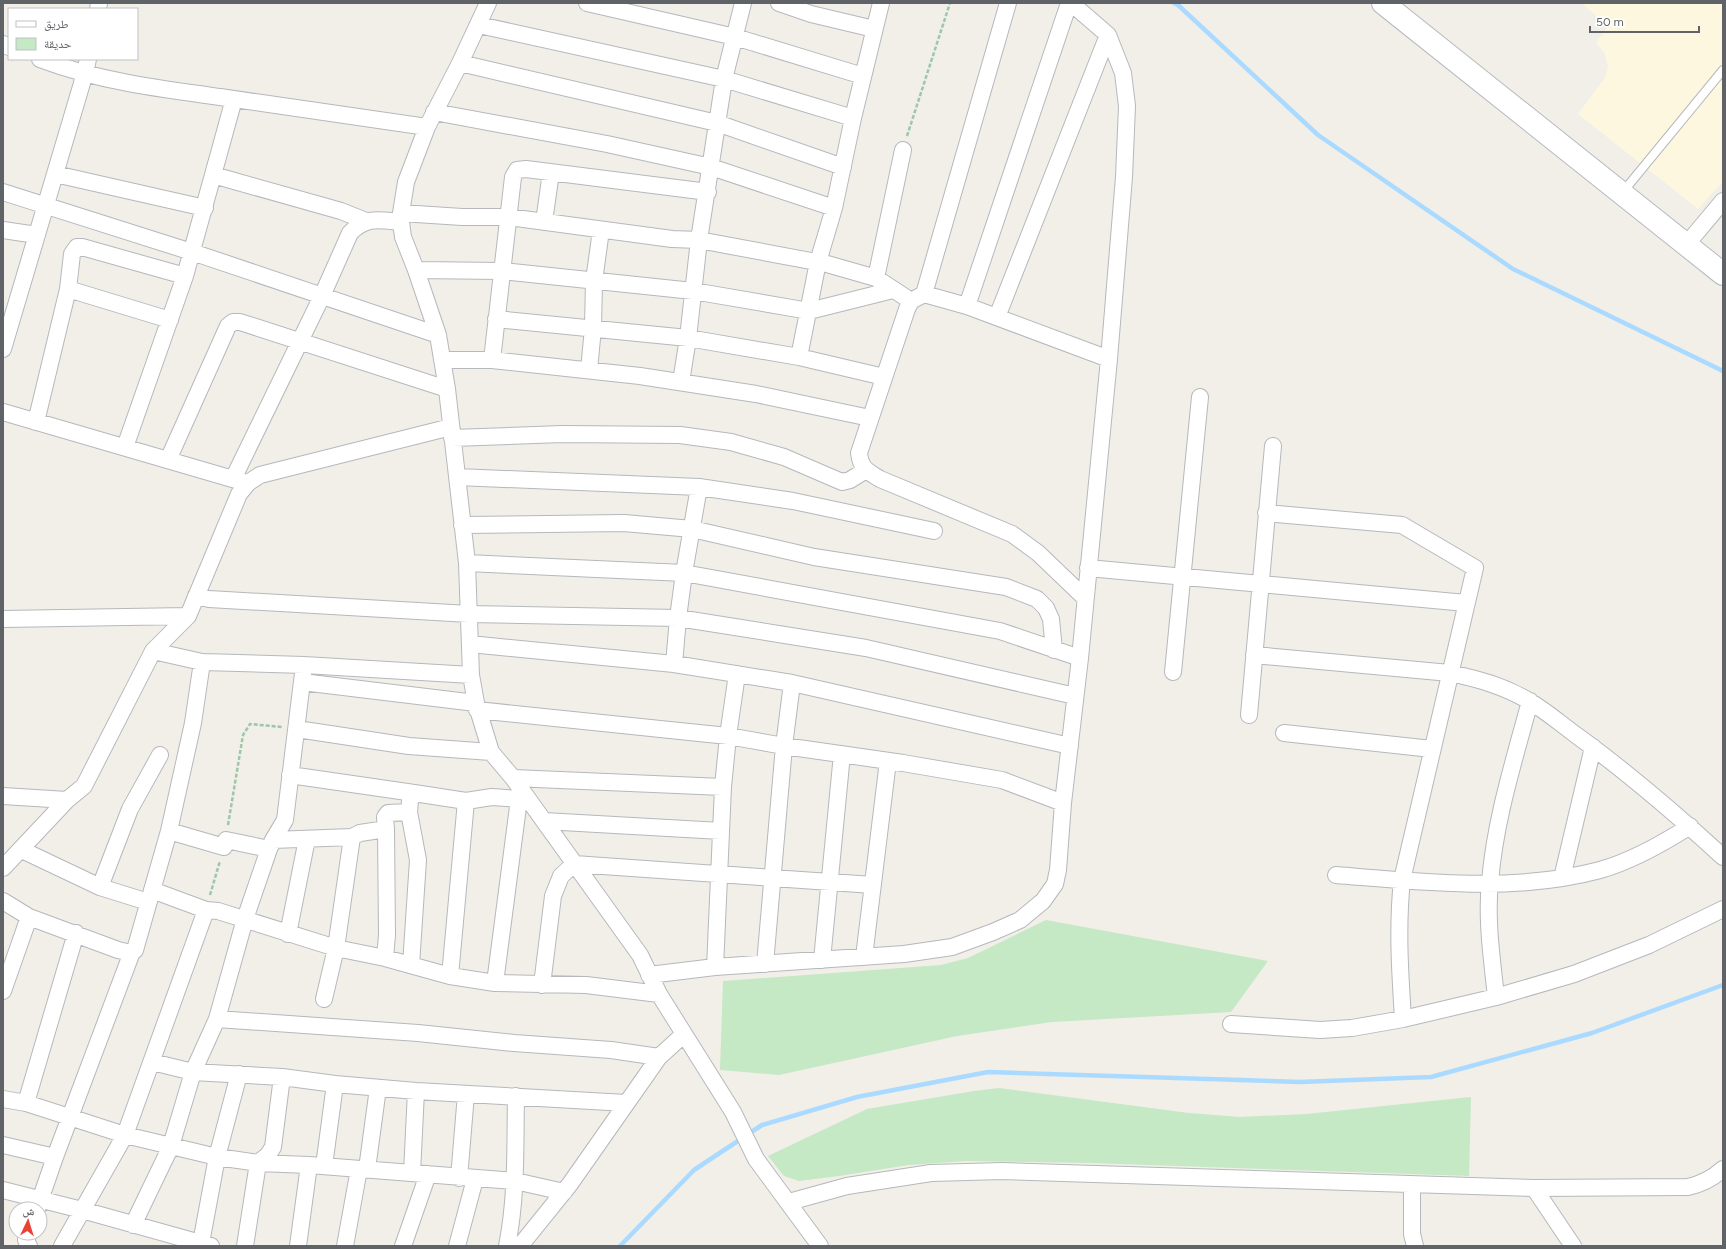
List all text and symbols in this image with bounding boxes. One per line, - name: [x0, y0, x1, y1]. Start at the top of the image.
- legend: [8, 8, 138, 60]
- scale bar: [1590, 8, 1699, 34]
- text: 50 m: [1596, 15, 1624, 29]
- text: طريق: [44, 17, 69, 31]
- text: حديقة: [44, 37, 72, 51]
- north arrow: [8, 1201, 48, 1241]
- text: ش: [22, 1205, 35, 1219]

